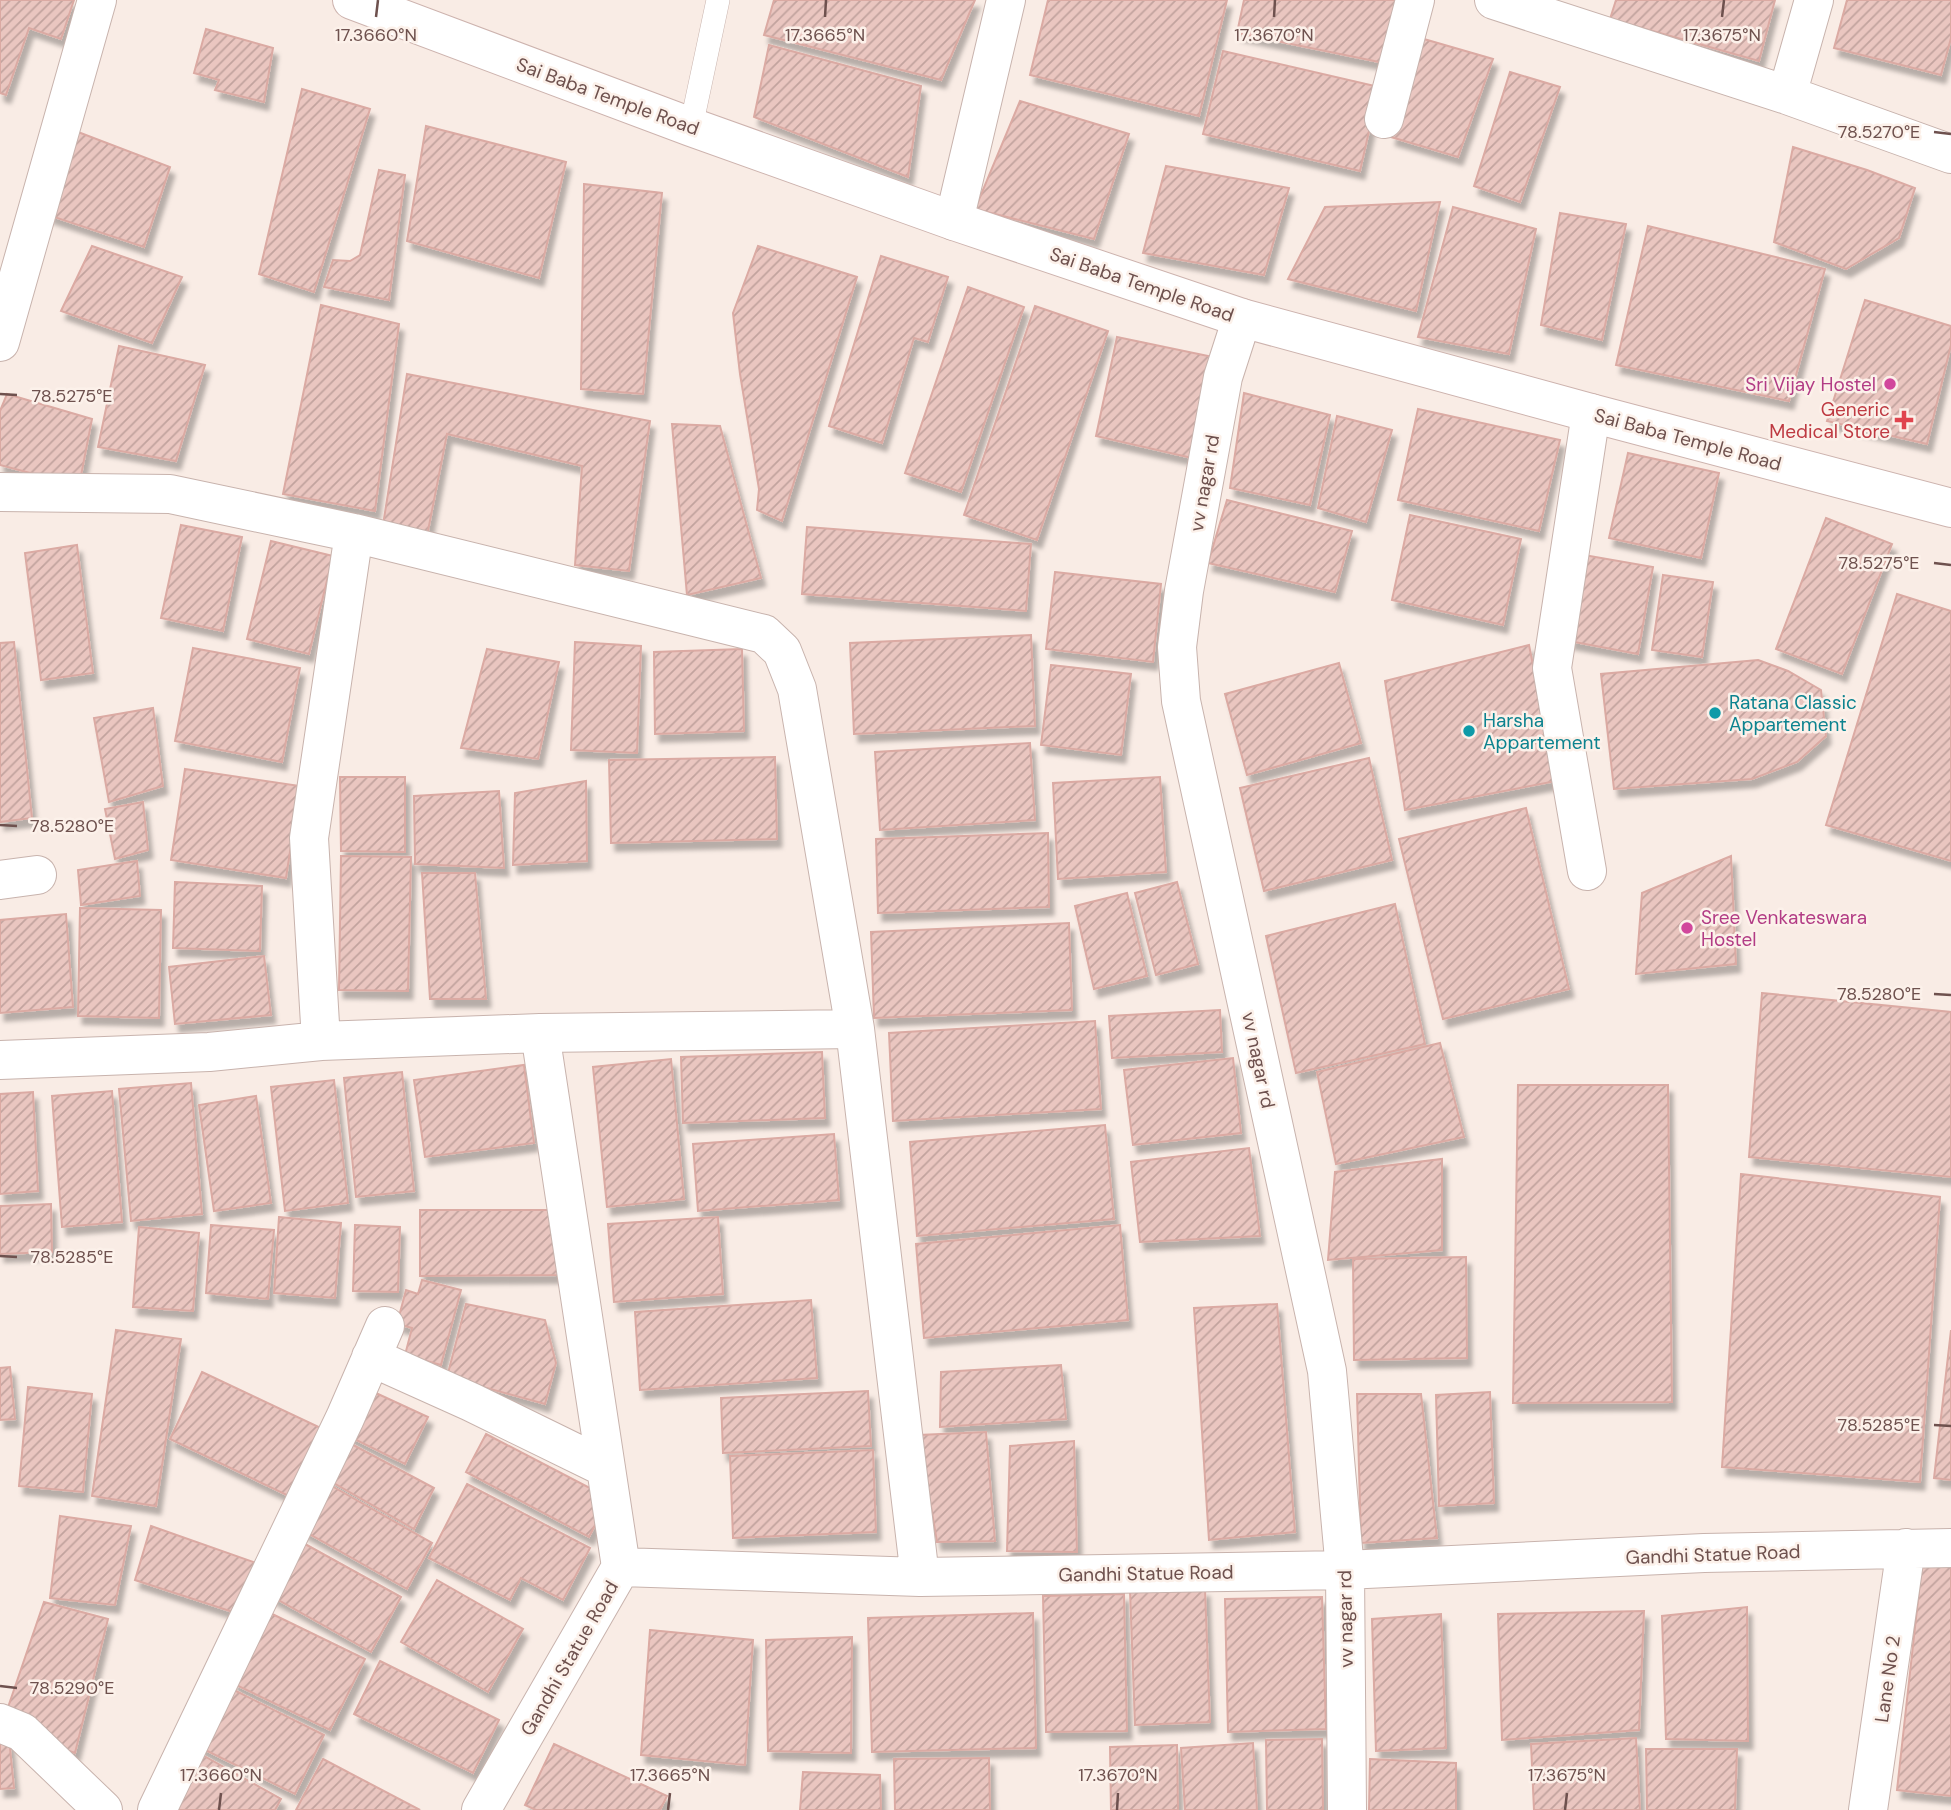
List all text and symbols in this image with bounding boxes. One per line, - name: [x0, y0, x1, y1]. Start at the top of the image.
- text: 17.3660°N: [335, 23, 417, 47]
- text: 17.3665°N: [785, 23, 865, 47]
- text: 17.3670°N: [1234, 23, 1314, 47]
- text: 17.3675°N: [1683, 23, 1761, 47]
- street label: Sai Baba Temple Road: [513, 52, 703, 141]
- text: 78.5270°E: [1838, 120, 1920, 144]
- street label: Sai Baba Temple Road: [1047, 241, 1237, 328]
- place label: Sri Vijay Hostel: [1745, 372, 1876, 397]
- marker: Sri Vijay Hostel: [1882, 376, 1898, 392]
- text: 78.5275°E: [32, 384, 112, 408]
- place label: Generic Medical Store: [1769, 397, 1890, 444]
- street label: Sai Baba Temple Road: [1591, 402, 1784, 477]
- marker: Generic Medical Store: [1896, 412, 1912, 428]
- street label: vv nagar rd: [1184, 433, 1225, 533]
- text: 78.5275°E: [1839, 551, 1919, 575]
- place label: Ratana Classic Appartement: [1729, 690, 1857, 737]
- marker: Ratana Classic Appartement: [1707, 705, 1723, 721]
- place label: Harsha Appartement: [1483, 708, 1601, 755]
- marker: Harsha Appartement: [1461, 723, 1477, 739]
- text: 78.5280°E: [30, 814, 114, 838]
- place label: Sree Venkateswara Hostel: [1701, 905, 1867, 952]
- marker: Sree Venkateswara Hostel: [1679, 920, 1695, 936]
- text: 78.5280°E: [1837, 982, 1921, 1006]
- street label: vv nagar rd: [1236, 1010, 1281, 1111]
- text: 78.5285°E: [31, 1245, 113, 1269]
- text: 78.5285°E: [1838, 1413, 1920, 1437]
- street label: Gandhi Statue Road: [1625, 1539, 1801, 1570]
- street label: Gandhi Statue Road: [1058, 1559, 1234, 1588]
- street label: vv nagar rd: [1332, 1570, 1359, 1668]
- street label: Gandhi Statue Road: [515, 1576, 624, 1740]
- street label: Lane No 2: [1869, 1634, 1906, 1724]
- text: 78.5290°E: [30, 1676, 114, 1700]
- text: 17.3660°N: [180, 1763, 262, 1787]
- text: 17.3665°N: [630, 1763, 710, 1787]
- text: 17.3670°N: [1078, 1763, 1158, 1787]
- text: 17.3675°N: [1528, 1763, 1606, 1787]

